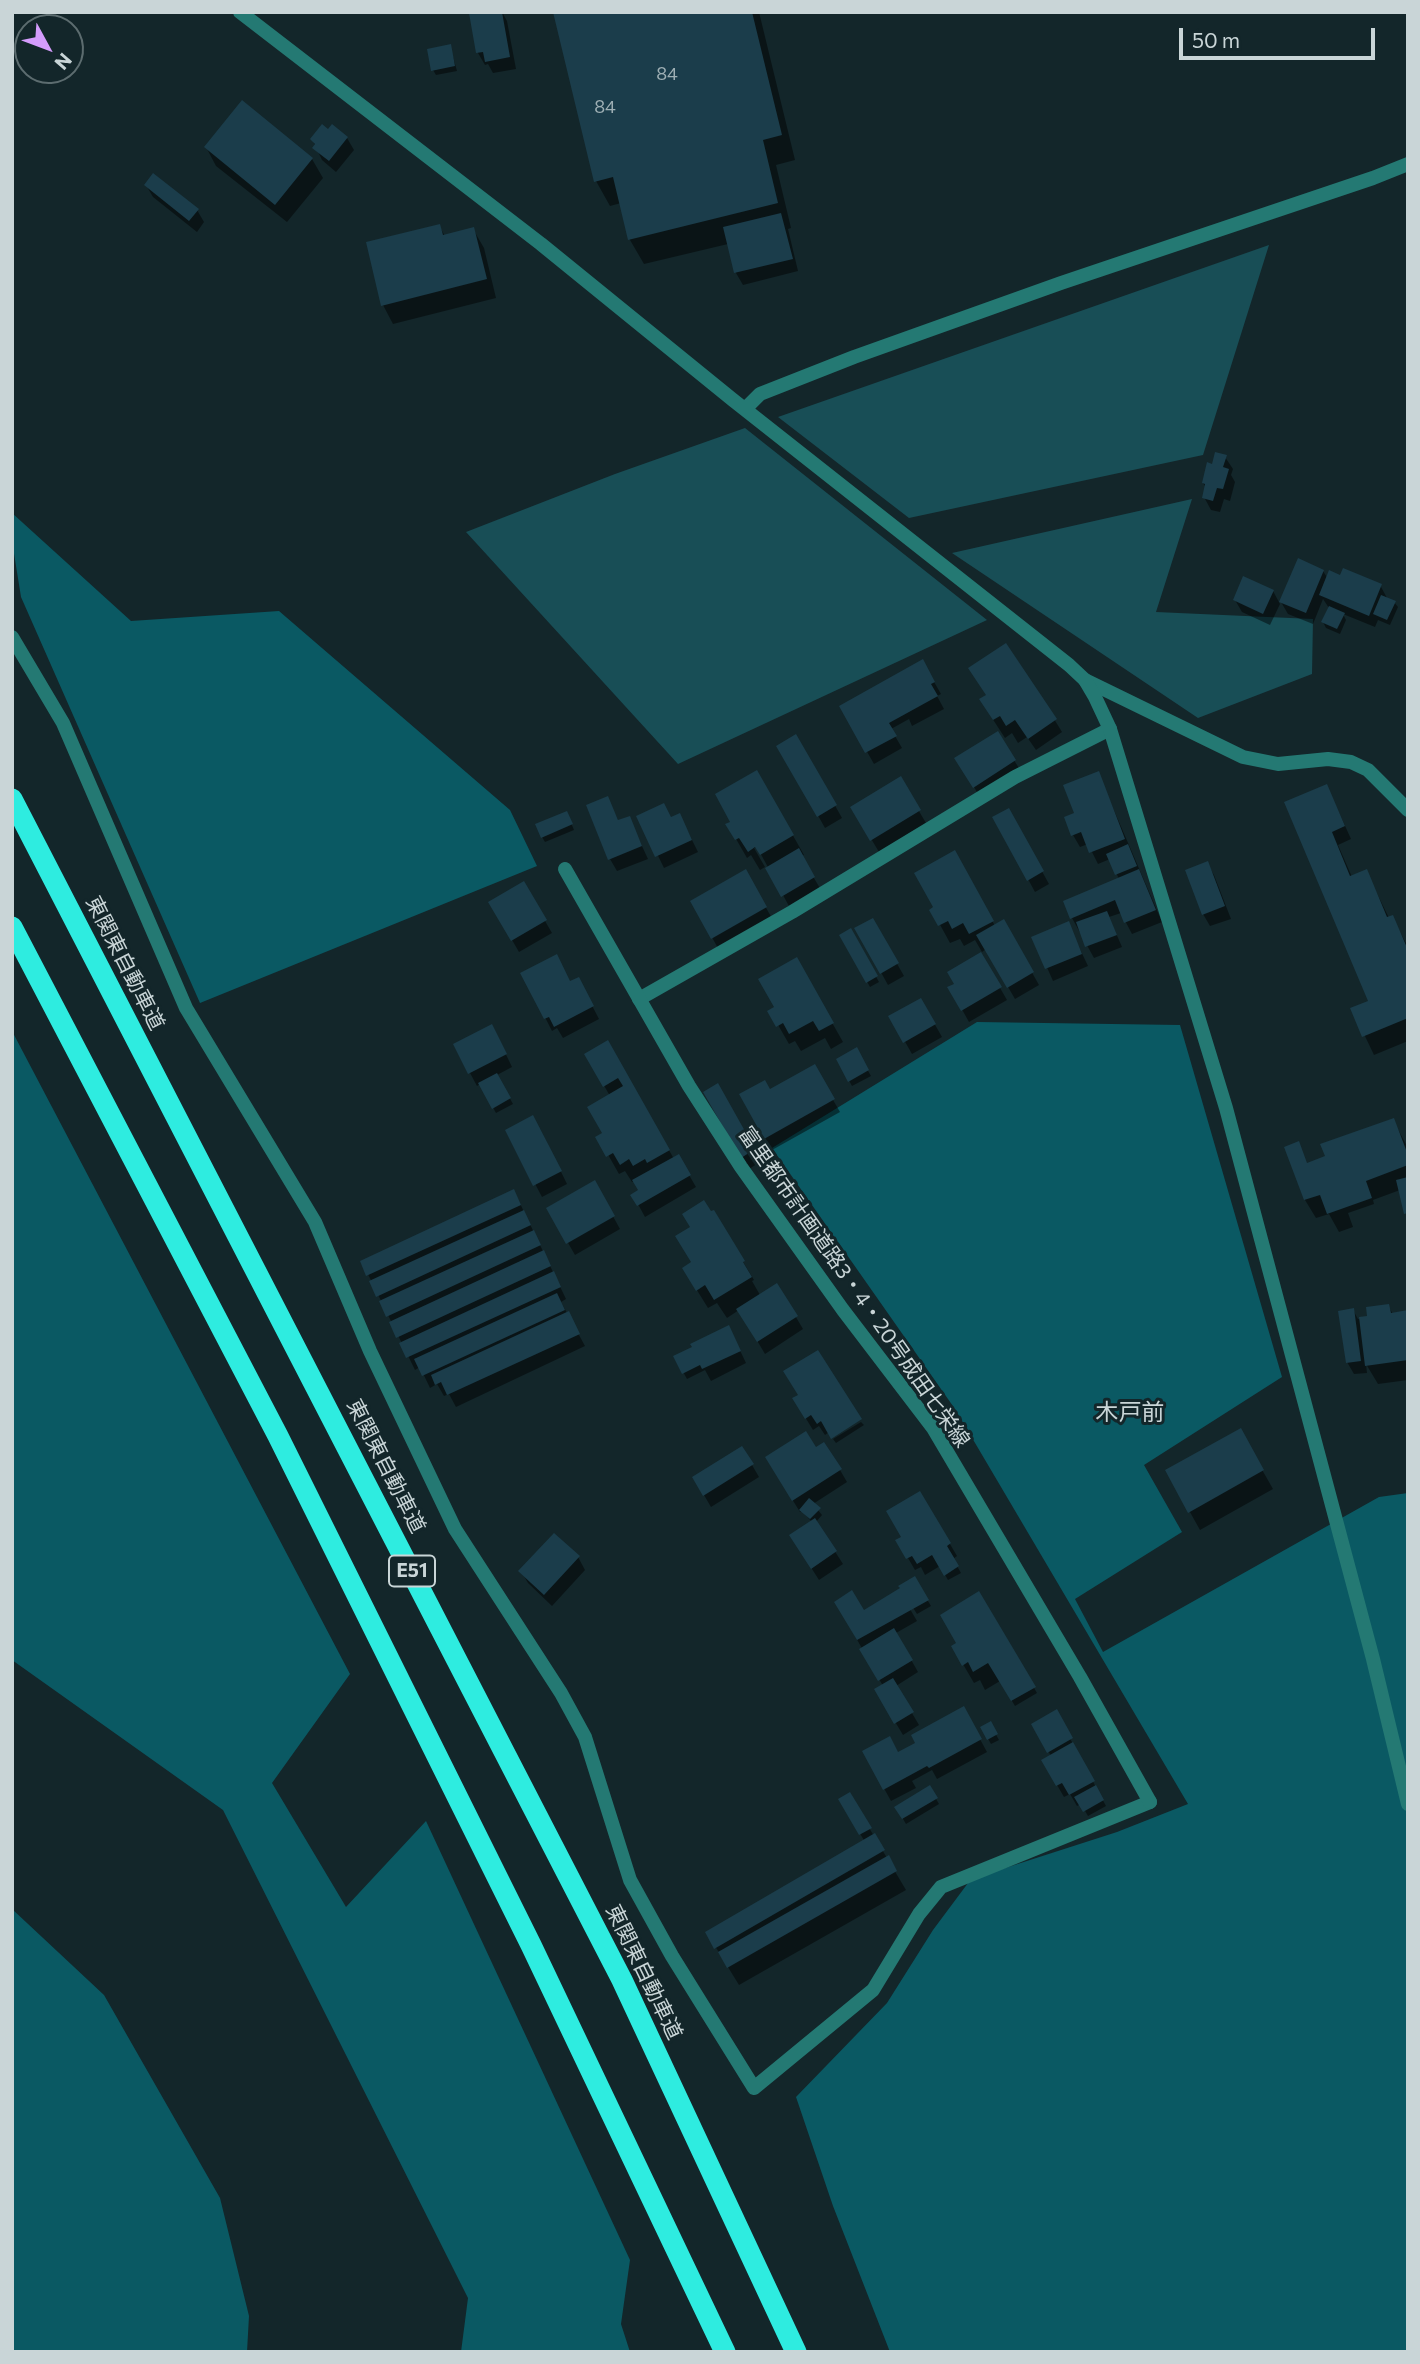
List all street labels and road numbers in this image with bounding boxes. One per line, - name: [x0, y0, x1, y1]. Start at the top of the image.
- street label: 東関東自動車道: [80, 892, 170, 1034]
- street label: 富里都市計画道路3・4・20号成田七栄線: [733, 1122, 975, 1452]
- street label: 東関東自動車道: [341, 1395, 431, 1537]
- road number: E51: [389, 1555, 435, 1586]
- street label: 東関東自動車道: [600, 1900, 688, 2044]

